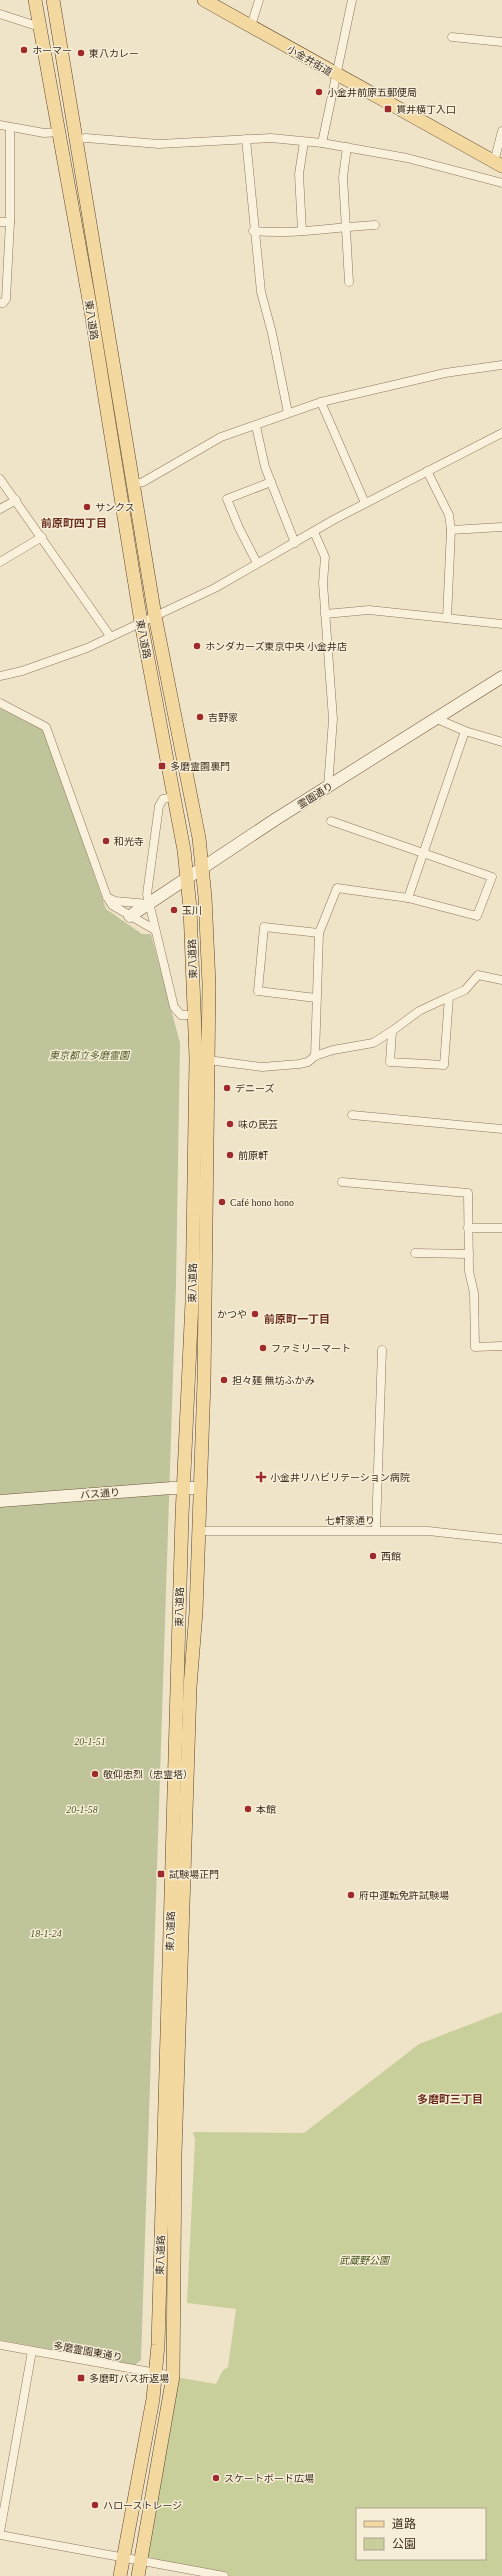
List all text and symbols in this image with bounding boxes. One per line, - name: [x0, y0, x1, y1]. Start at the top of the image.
- street label: 小金井街道: [285, 43, 334, 78]
- marker: ホーマー: [19, 45, 29, 55]
- place label: ホーマー: [32, 45, 72, 56]
- marker: 東八カレー: [76, 48, 86, 58]
- place label: 東八カレー: [89, 48, 139, 59]
- marker: 小金井前原五郵便局: [314, 87, 324, 97]
- place label: 小金井前原五郵便局: [327, 87, 417, 98]
- marker: 貫井横丁入口: [383, 104, 393, 114]
- place label: 貫井横丁入口: [396, 104, 456, 115]
- street label: 東八道路: [83, 299, 100, 341]
- marker: サンクス: [82, 502, 92, 512]
- place label: サンクス: [95, 502, 135, 513]
- district label: 前原町四丁目: [41, 517, 107, 529]
- street label: 東八道路: [134, 618, 153, 660]
- marker: ホンダカーズ東京中央 小金井店: [192, 641, 202, 651]
- place label: ホンダカーズ東京中央 小金井店: [205, 641, 347, 652]
- marker: 吉野家: [195, 712, 205, 722]
- place label: 吉野家: [208, 712, 238, 723]
- marker: 多磨霊園裏門: [157, 761, 167, 771]
- place label: 多磨霊園裏門: [170, 761, 230, 772]
- street label: 霊園通り: [295, 780, 335, 811]
- marker: 和光寺: [101, 836, 111, 846]
- place label: 和光寺: [114, 836, 144, 847]
- marker: 玉川: [169, 905, 179, 915]
- place label: 玉川: [182, 905, 202, 916]
- street label: 東八道路: [186, 939, 199, 979]
- park label: 東京都立多磨霊園: [49, 1050, 131, 1061]
- marker: デニーズ: [222, 1083, 232, 1093]
- place label: デニーズ: [235, 1083, 275, 1094]
- marker: 味の民芸: [225, 1119, 235, 1129]
- place label: 味の民芸: [238, 1119, 278, 1130]
- marker: 前原軒: [225, 1150, 235, 1160]
- place label: 前原軒: [238, 1150, 268, 1161]
- marker: Café hono hono: [217, 1197, 227, 1207]
- place label: Café hono hono: [230, 1197, 294, 1208]
- street label: 東八道路: [187, 1263, 198, 1303]
- place label: かつや: [217, 1309, 247, 1320]
- marker: かつや: [250, 1309, 260, 1319]
- district label: 前原町一丁目: [264, 1313, 330, 1325]
- marker: ファミリーマート: [258, 1343, 268, 1353]
- place label: ファミリーマート: [271, 1343, 351, 1354]
- marker: 担々麺 無坊ふかみ: [219, 1375, 229, 1385]
- place label: 担々麺 無坊ふかみ: [232, 1375, 315, 1386]
- marker: 小金井リハビリテーション病院: [255, 1471, 267, 1483]
- place label: 小金井リハビリテーション病院: [270, 1472, 410, 1483]
- street label: バス通り: [80, 1487, 120, 1500]
- street label: 七軒家通り: [325, 1515, 375, 1526]
- marker: 西館: [368, 1551, 378, 1561]
- place label: 西館: [381, 1551, 401, 1562]
- street label: 東八道路: [174, 1587, 185, 1627]
- park label: 20-1-51: [74, 1736, 106, 1747]
- marker: 敬仰忠烈（忠霊塔）: [90, 1769, 100, 1779]
- place label: 敬仰忠烈（忠霊塔）: [103, 1769, 193, 1780]
- park label: 20-1-58: [66, 1804, 98, 1815]
- marker: 本館: [243, 1804, 253, 1814]
- place label: 本館: [256, 1804, 276, 1815]
- marker: 試験場正門: [156, 1869, 166, 1879]
- place label: 試験場正門: [169, 1869, 219, 1880]
- marker: 府中運転免許試験場: [346, 1890, 356, 1900]
- place label: 府中運転免許試験場: [359, 1890, 449, 1901]
- street label: 東八道路: [164, 1911, 177, 1951]
- park label: 18-1-24: [30, 1928, 62, 1939]
- district label: 多磨町三丁目: [417, 2093, 483, 2105]
- street label: 東八道路: [154, 2235, 167, 2275]
- park label: 武蔵野公園: [339, 2255, 391, 2266]
- street label: 多磨霊園東通り: [52, 2340, 123, 2363]
- marker: 多磨町バス折返場: [76, 2373, 86, 2383]
- place label: 多磨町バス折返場: [89, 2373, 169, 2384]
- marker: スケートボード広場: [211, 2473, 221, 2483]
- place label: スケートボード広場: [224, 2473, 314, 2484]
- marker: ハローストレージ: [90, 2500, 100, 2510]
- place label: ハローストレージ: [103, 2500, 182, 2511]
- legend: [356, 2508, 486, 2560]
- text: 道路: [392, 2517, 416, 2531]
- text: 公園: [392, 2537, 416, 2551]

